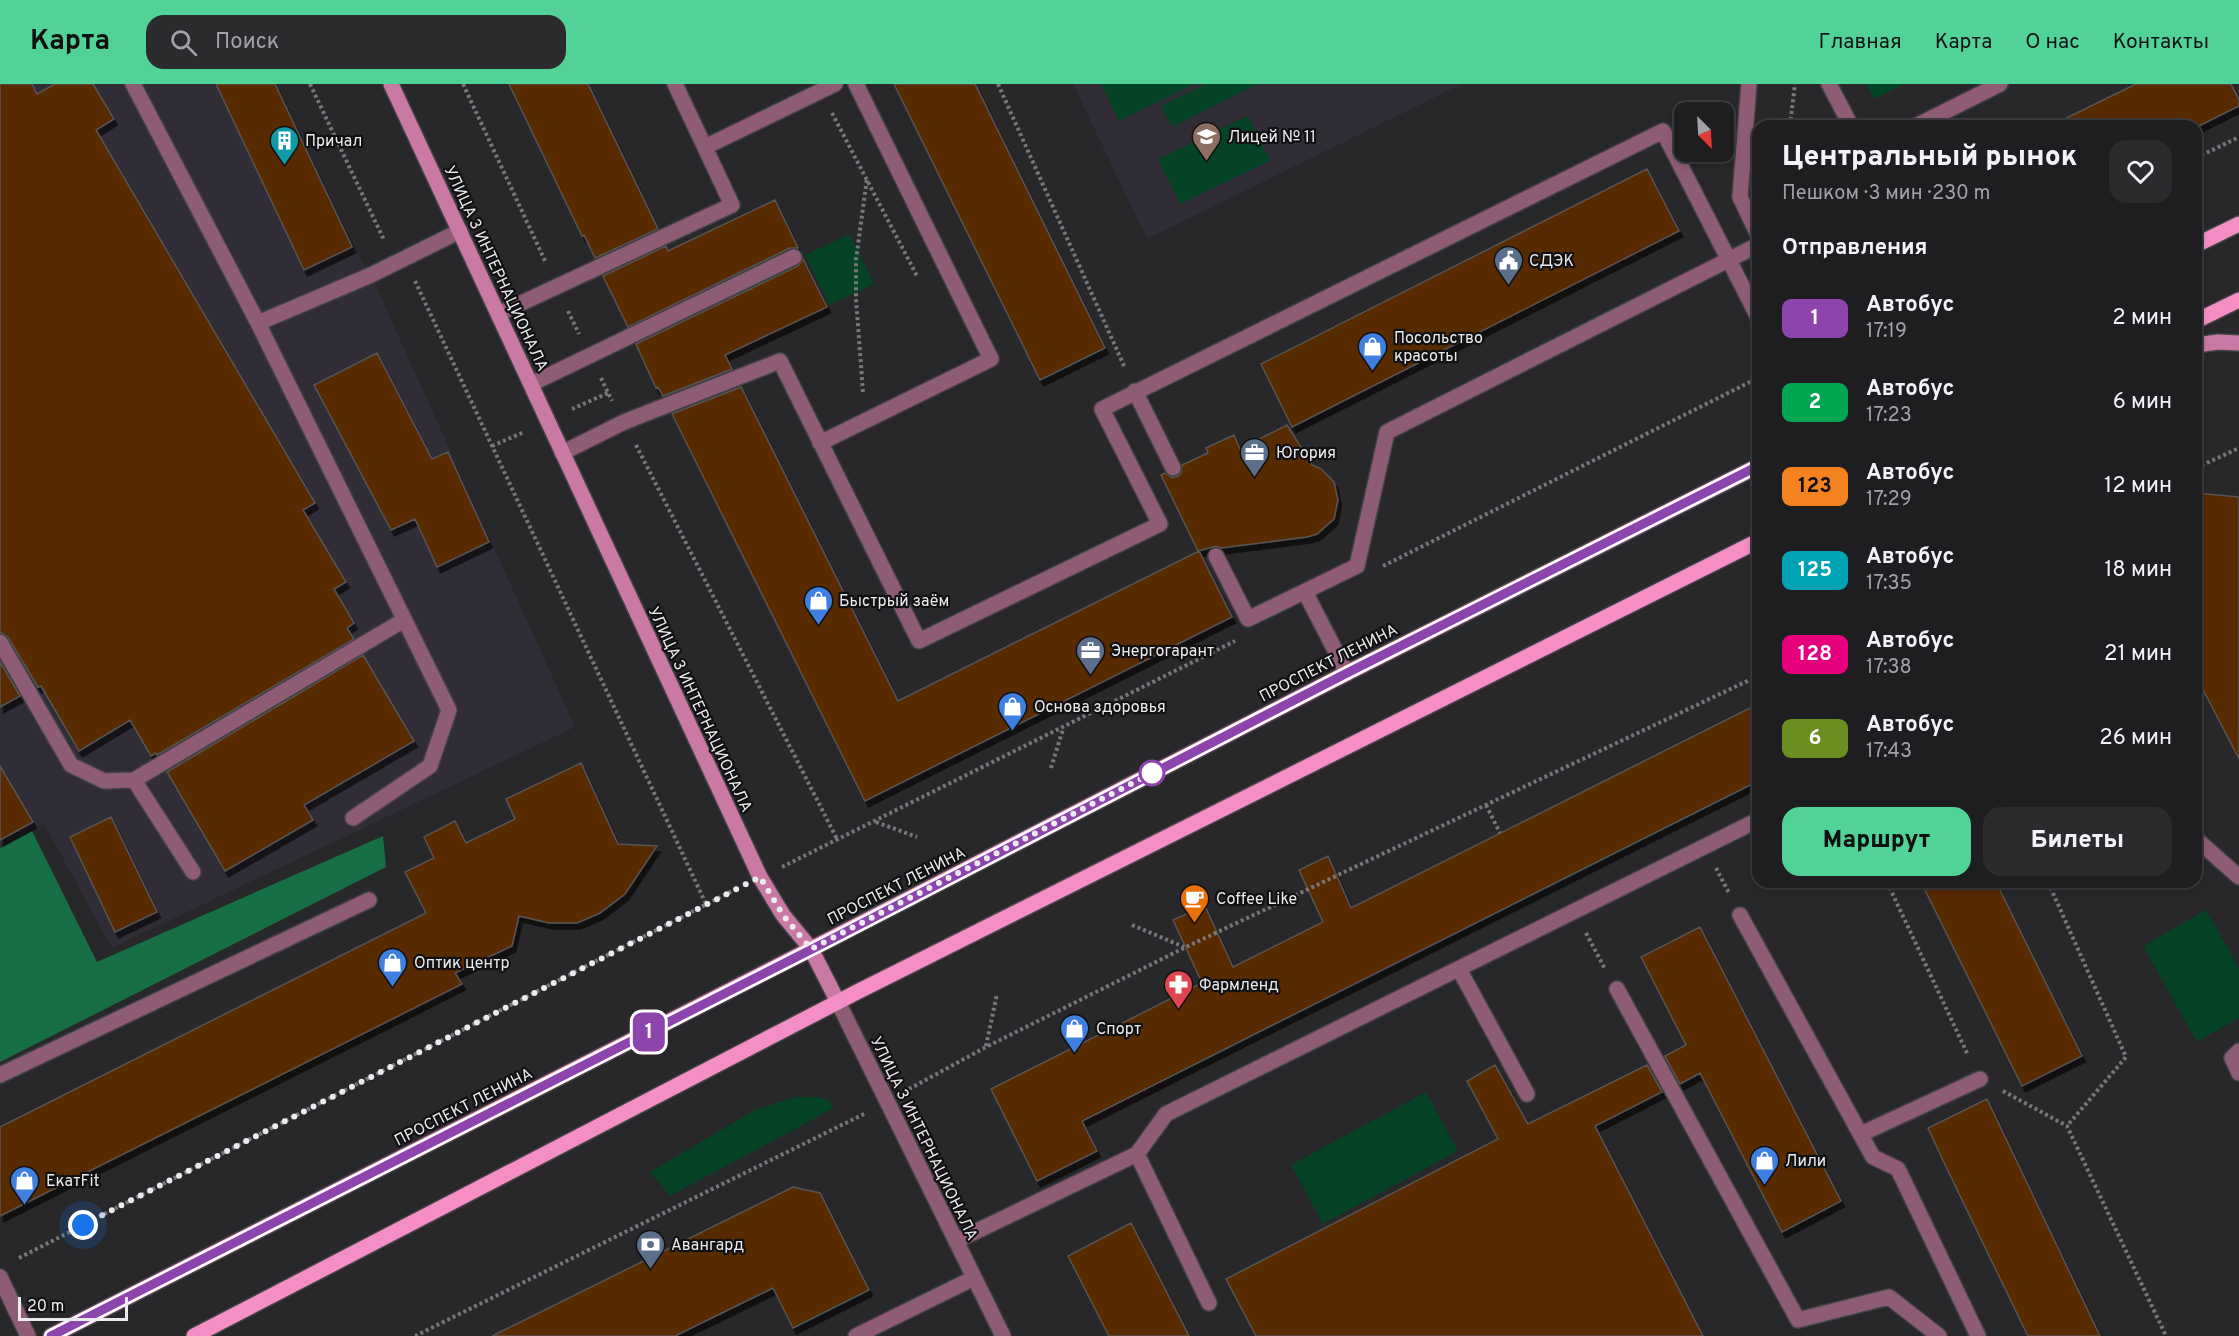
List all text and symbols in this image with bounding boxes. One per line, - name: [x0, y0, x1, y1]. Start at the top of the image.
- search box: [146, 15, 566, 69]
- text: Карта: [30, 24, 110, 60]
- icon: search: [167, 26, 200, 59]
- text: Поиск: [215, 29, 279, 56]
- text: Главная: [1818, 29, 1902, 56]
- text: Карта: [1935, 29, 1992, 56]
- text: О нас: [2025, 29, 2080, 56]
- text: Контакты: [2113, 29, 2209, 56]
- north arrow: [1674, 102, 1734, 162]
- map controls: [1674, 102, 1734, 162]
- school or university icon: Лицей № 11: [1191, 120, 1223, 162]
- building icon: Причал: [268, 124, 300, 166]
- place label: Лицей № 11: [1228, 128, 1316, 148]
- place label: Причал: [305, 132, 362, 152]
- text: Центральный рынок: [1782, 140, 2077, 176]
- button: heart: [2109, 140, 2172, 203]
- street label: УЛИЦА 3 ИНТЕРНАЦИОНАЛА: [439, 163, 552, 375]
- text: Пешком · 3 мин · 230 m: [1782, 181, 1991, 207]
- text: Отправления: [1782, 235, 1927, 262]
- public building icon: СДЭК: [1492, 244, 1524, 286]
- place label: СДЭК: [1529, 252, 1574, 272]
- text: Автобус: [1866, 292, 1954, 319]
- text: 1: [1811, 305, 1819, 332]
- text: 2 мин: [2112, 305, 2172, 332]
- text: 17:19: [1866, 319, 1907, 345]
- place label: Посольство красоты: [1394, 329, 1483, 367]
- shop icon: Посольство красоты: [1357, 330, 1389, 372]
- text: Автобус: [1866, 376, 1954, 403]
- text: 2: [1809, 389, 1821, 416]
- text: 6 мин: [2113, 389, 2172, 416]
- text: 17:23: [1866, 403, 1912, 429]
- office icon: Югория: [1239, 436, 1271, 478]
- place label: Югория: [1276, 444, 1336, 464]
- text: Автобус: [1866, 460, 1954, 487]
- text: 123: [1798, 473, 1832, 500]
- text: 12 мин: [2104, 473, 2172, 500]
- text: 17:29: [1866, 487, 1912, 513]
- text: Автобус: [1866, 544, 1954, 571]
- text: 125: [1798, 557, 1832, 584]
- text: 18 мин: [2104, 557, 2172, 584]
- text: 17:35: [1866, 571, 1912, 597]
- shop icon: Быстрый заём: [802, 584, 834, 626]
- place label: Быстрый заём: [839, 592, 949, 612]
- street label: УЛИЦА 3 ИНТЕРНАЦИОНАЛА: [643, 604, 756, 816]
- street label: ПРОСПЕКТ ЛЕНИНА: [1256, 620, 1402, 707]
- text: Автобус: [1866, 628, 1954, 655]
- office icon: Энергогарант: [1074, 634, 1106, 676]
- text: 128: [1798, 641, 1832, 668]
- text: 21 мин: [2104, 641, 2172, 668]
- place label: Энергогарант: [1111, 642, 1214, 662]
- text: 17:38: [1866, 655, 1912, 681]
- shop icon: Основа здоровья: [997, 690, 1029, 732]
- place label: Основа здоровья: [1034, 698, 1166, 718]
- text: Автобус: [1866, 712, 1954, 739]
- text: 6: [1809, 725, 1821, 752]
- text: 26 мин: [2099, 725, 2172, 752]
- text: 17:43: [1866, 739, 1912, 765]
- unlabelled marker: [1139, 760, 1165, 786]
- button: Маршрут: [1782, 807, 1971, 876]
- button: Билеты: [1983, 807, 2172, 876]
- street label: ПРОСПЕКТ ЛЕНИНА: [824, 843, 970, 930]
- cafe icon: Coffee Like: [1179, 882, 1211, 924]
- place label: Coffee Like: [1216, 890, 1297, 910]
- shop icon: Оптик центр: [377, 946, 409, 988]
- place label: Оптик центр: [414, 954, 510, 974]
- pharmacy icon: Фармленд: [1162, 968, 1194, 1010]
- place label: Фармленд: [1199, 976, 1279, 996]
- line badge: 1: [630, 1012, 668, 1052]
- shop icon: Спорт: [1059, 1012, 1091, 1054]
- text: 1: [645, 1019, 653, 1046]
- place label: Спорт: [1096, 1020, 1141, 1040]
- street label: УЛИЦА 3 ИНТЕРНАЦИОНАЛА: [865, 1034, 981, 1244]
- street label: ПРОСПЕКТ ЛЕНИНА: [391, 1064, 537, 1151]
- shop icon: Лили: [1748, 1144, 1780, 1186]
- place label: Лили: [1785, 1152, 1826, 1172]
- shop icon: ЕкатFit: [9, 1164, 41, 1206]
- place label: ЕкатFit: [46, 1172, 100, 1192]
- your location: [68, 1210, 98, 1240]
- bank icon: Авангард: [634, 1228, 666, 1270]
- place label: Авангард: [671, 1236, 744, 1256]
- scale bar: [18, 1294, 128, 1322]
- text: 20 m: [27, 1297, 64, 1317]

